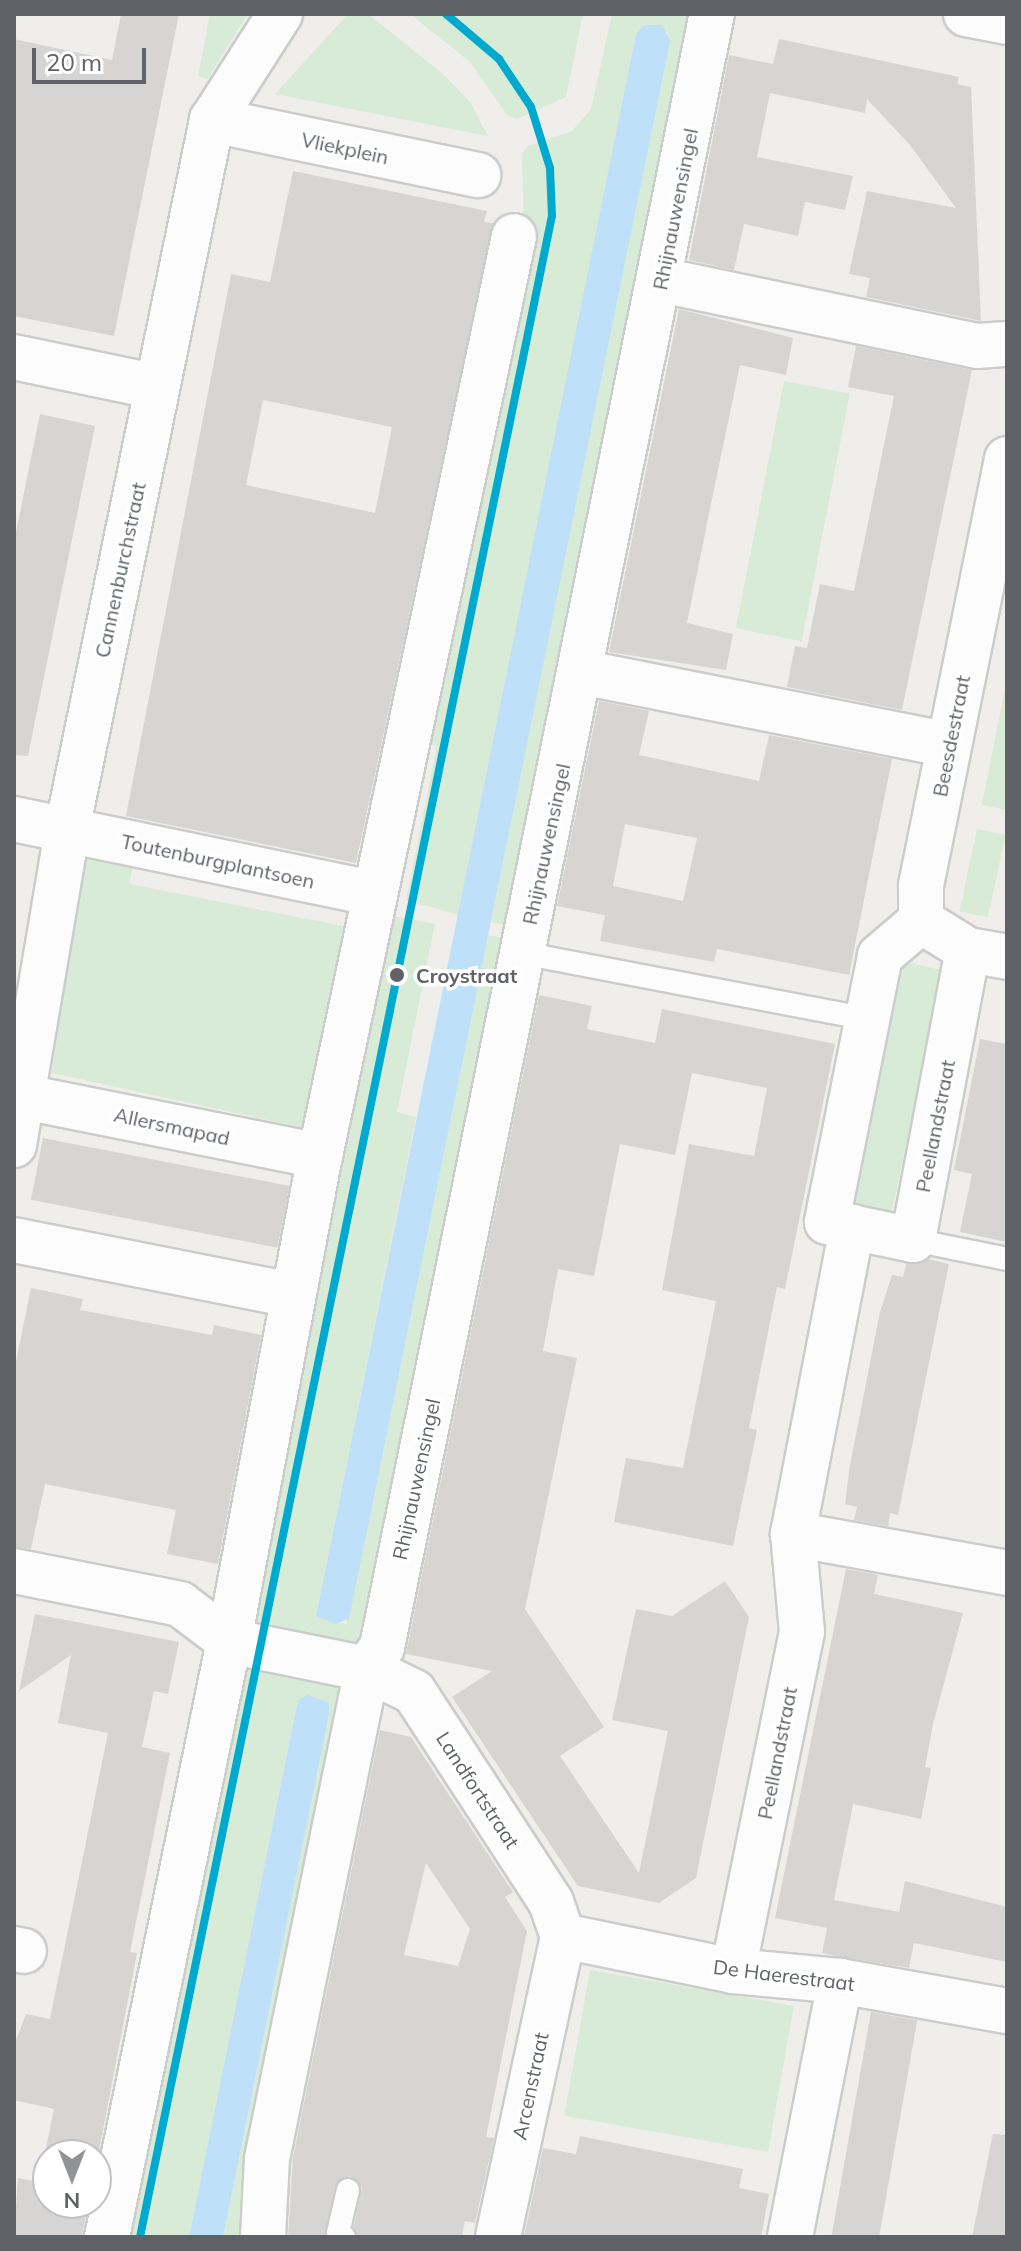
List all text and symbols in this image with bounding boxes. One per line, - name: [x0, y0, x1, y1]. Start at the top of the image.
- scale bar: [36, 32, 150, 82]
- text: 20 m: [46, 47, 102, 77]
- street label: Rhijnauwensingel: [648, 126, 702, 292]
- street label: Vliekplein: [299, 127, 391, 169]
- street label: Cannenburchstraat: [90, 480, 150, 660]
- street label: Beesdestraat: [927, 673, 975, 799]
- street label: Rhijnauwensingel: [517, 761, 575, 927]
- street label: Toutenburgplantsoen: [119, 829, 317, 893]
- marker: Croystraat: [385, 963, 409, 987]
- place label: Croystraat: [416, 963, 517, 987]
- street label: Peellandstraat: [910, 1058, 960, 1194]
- street label: Allersmapad: [112, 1102, 232, 1150]
- street label: Rhijnauwensingel: [387, 1396, 445, 1562]
- street label: Peellandstraat: [752, 1685, 802, 1821]
- street label: Landfortstraat: [431, 1727, 525, 1853]
- street label: De Haerestraat: [712, 1954, 856, 1996]
- street label: Arcenstraat: [507, 2030, 553, 2142]
- north arrow: [32, 2139, 112, 2219]
- text: N: [64, 2187, 80, 2215]

